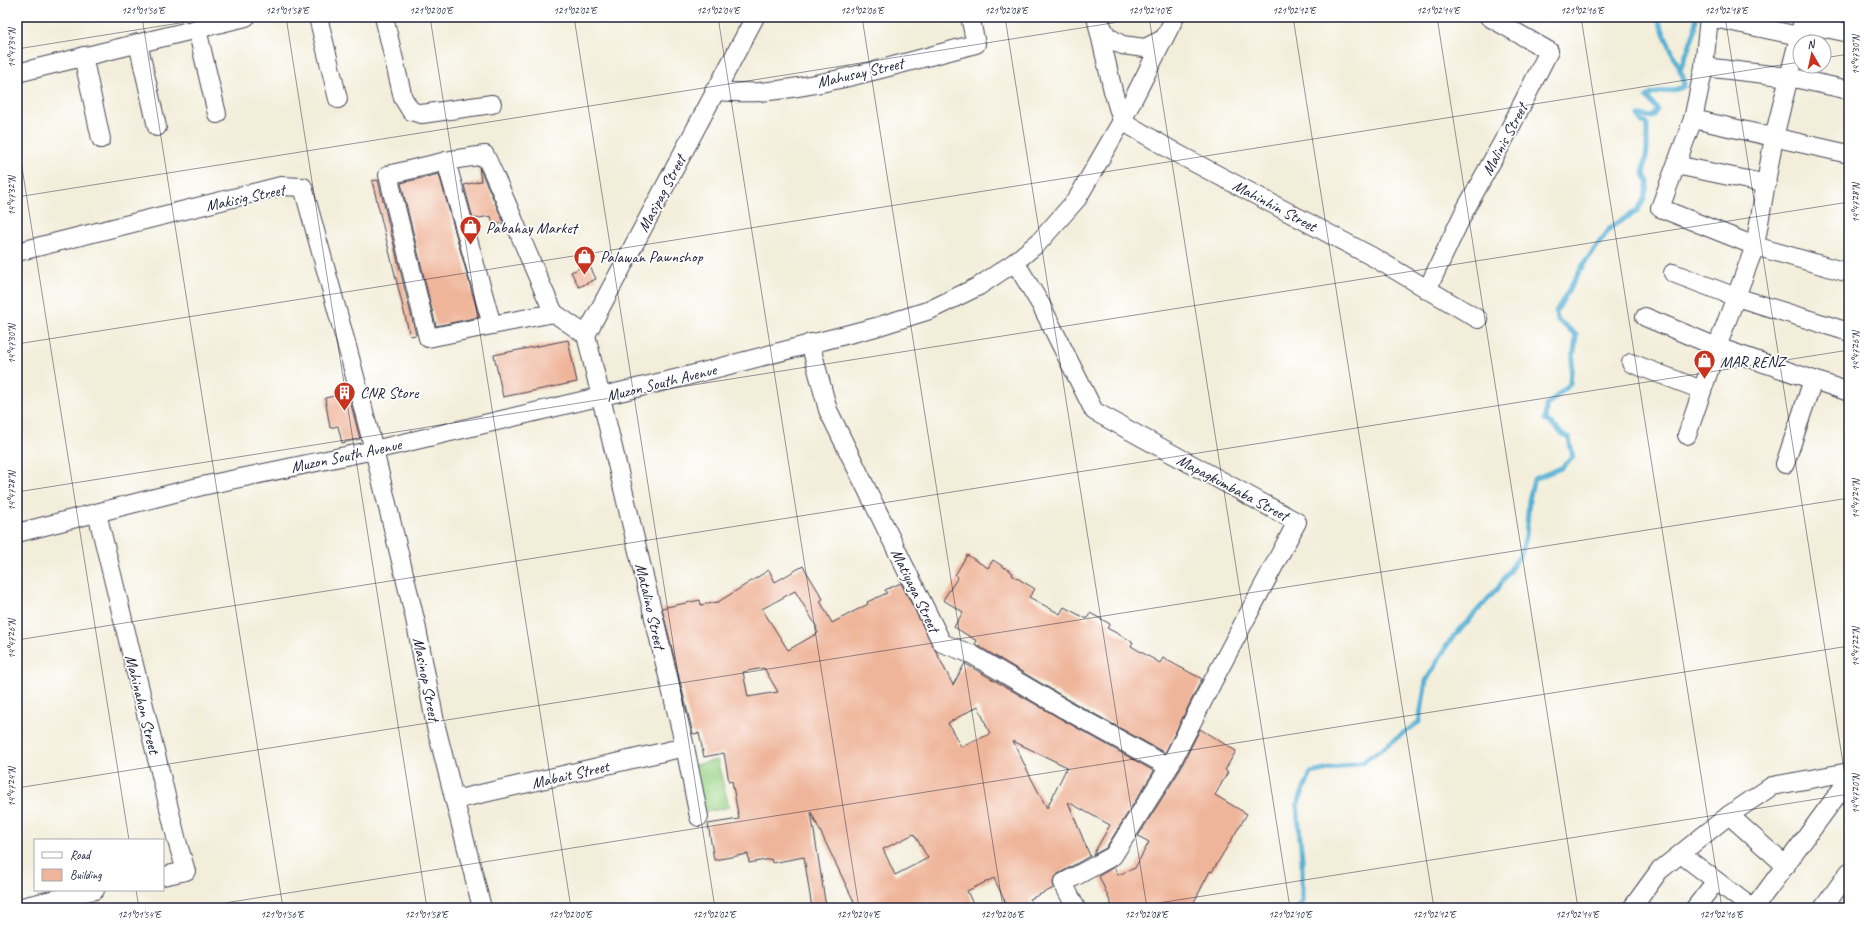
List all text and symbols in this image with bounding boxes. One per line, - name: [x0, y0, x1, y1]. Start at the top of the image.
- text: 121°01'56"E: [121, 4, 166, 17]
- text: 121°01'58"E: [265, 4, 310, 17]
- text: 121°02'00"E: [409, 4, 454, 17]
- text: 121°02'02"E: [553, 4, 598, 17]
- text: 121°02'04"E: [696, 4, 741, 17]
- text: 121°02'06"E: [840, 4, 885, 17]
- text: 121°02'08"E: [984, 4, 1029, 17]
- text: 121°02'10"E: [1128, 4, 1173, 17]
- text: 121°02'12"E: [1272, 4, 1317, 17]
- text: 121°02'14"E: [1416, 4, 1461, 17]
- text: 121°02'16"E: [1560, 4, 1605, 17]
- text: 121°02'18"E: [1704, 4, 1749, 17]
- text: 14°47'34"N: [5, 26, 18, 68]
- text: 14°47'30"N: [1849, 33, 1862, 75]
- north arrow: [1792, 34, 1832, 74]
- text: N: [1806, 36, 1817, 52]
- street label: Mahusay Street: [815, 53, 908, 93]
- street label: Malinis Street: [1478, 98, 1533, 179]
- street label: Masipag Street: [633, 149, 692, 235]
- text: 14°47'32"N: [5, 174, 18, 216]
- street label: Mahinhin Street: [1229, 175, 1321, 237]
- street label: Makisig Street: [204, 179, 289, 216]
- text: 14°47'28"N: [1849, 181, 1862, 223]
- shop icon: Pabahay Market: [458, 214, 484, 247]
- place label: Pabahay Market: [486, 218, 580, 238]
- shop icon: Palawan Pawnshop: [571, 243, 597, 276]
- place label: Palawan Pawnshop: [600, 247, 703, 267]
- text: 14°47'30"N: [5, 322, 18, 364]
- text: 14°47'26"N: [1849, 329, 1862, 371]
- shop icon: MAR RENZ: [1691, 348, 1717, 381]
- place label: MAR RENZ: [1720, 352, 1788, 372]
- street label: Muzon South Avenue: [604, 359, 720, 406]
- building icon: CNR Store: [331, 379, 357, 412]
- place label: CNR Store: [360, 383, 420, 403]
- street label: Muzon South Avenue: [289, 434, 405, 477]
- street label: Mapagkumbaba Street: [1173, 450, 1294, 527]
- text: 14°47'28"N: [5, 469, 18, 511]
- text: 14°47'24"N: [1849, 477, 1862, 519]
- street label: Matiyaga Street: [886, 546, 945, 638]
- street label: Matalino Street: [630, 561, 670, 654]
- text: 14°47'26"N: [5, 617, 18, 659]
- text: 14°47'22"N: [1849, 625, 1862, 667]
- street label: Masinop Street: [408, 636, 444, 725]
- street label: Mahinahon Street: [120, 653, 164, 757]
- street label: Mabait Street: [530, 756, 612, 794]
- text: 14°47'24"N: [5, 765, 18, 807]
- text: 14°47'20"N: [1849, 772, 1862, 814]
- legend: [34, 839, 164, 891]
- text: Road: [70, 847, 92, 863]
- text: Building: [70, 867, 102, 883]
- text: 121°01'54"E: [117, 908, 162, 921]
- text: 121°01'56"E: [260, 908, 305, 921]
- text: 121°01'58"E: [404, 908, 449, 921]
- text: 121°02'00"E: [548, 908, 593, 921]
- text: 121°02'02"E: [692, 908, 737, 921]
- text: 121°02'04"E: [836, 908, 881, 921]
- text: 121°02'06"E: [980, 908, 1025, 921]
- text: 121°02'08"E: [1124, 908, 1169, 921]
- text: 121°02'10"E: [1268, 908, 1313, 921]
- text: 121°02'12"E: [1412, 908, 1457, 921]
- text: 121°02'14"E: [1555, 908, 1600, 921]
- text: 121°02'16"E: [1699, 908, 1744, 921]

